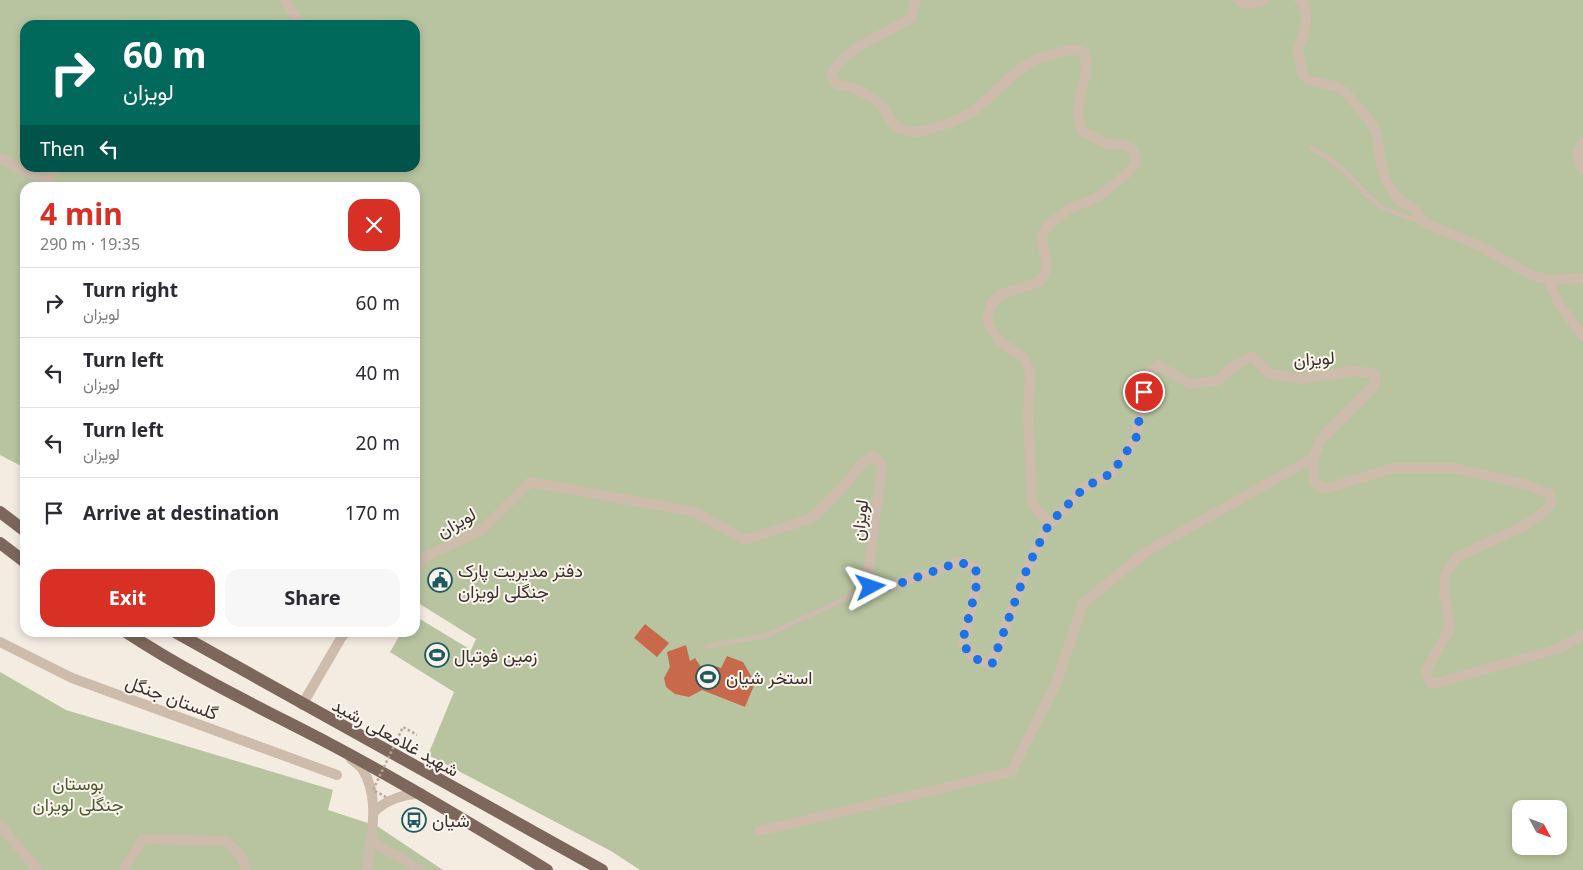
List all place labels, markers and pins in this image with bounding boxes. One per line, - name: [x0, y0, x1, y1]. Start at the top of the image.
- pin: [1123, 371, 1165, 413]
- place label: دفتر مدیریت پارک جنگلی لویزان: [458, 558, 583, 603]
- public building icon: دفتر مدیریت پارک جنگلی لویزان: [427, 567, 453, 593]
- sports icon: زمین فوتبال: [424, 642, 450, 668]
- place label: زمین فوتبال: [454, 643, 537, 667]
- sports icon: استخر شیان: [695, 664, 721, 690]
- place label: استخر شیان: [726, 665, 812, 689]
- bus stop icon: شیان: [401, 807, 427, 833]
- place label: شیان: [432, 808, 470, 832]

